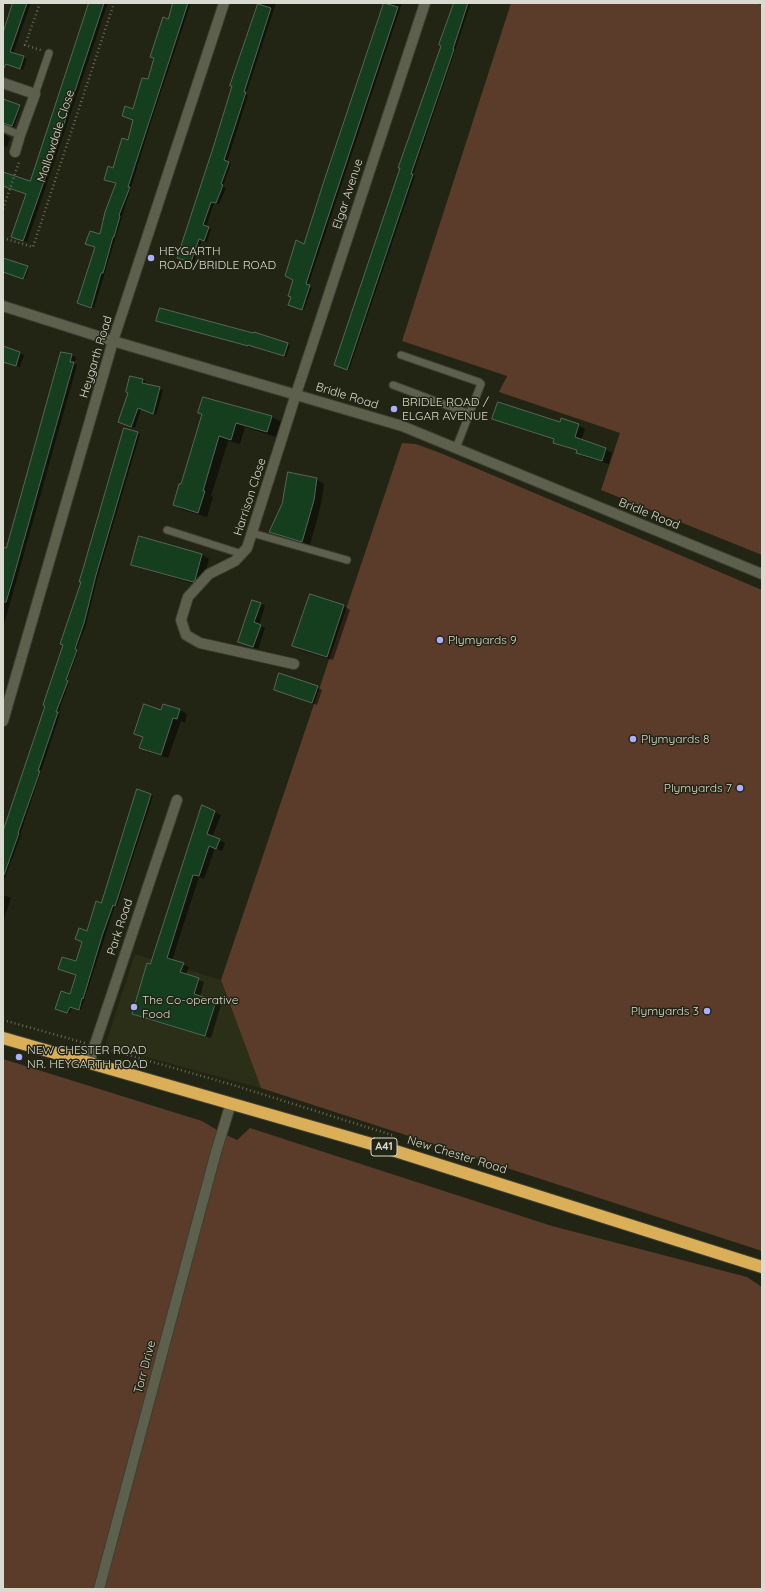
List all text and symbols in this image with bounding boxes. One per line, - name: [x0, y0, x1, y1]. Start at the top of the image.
- street label: Mallowdale Close: [34, 88, 78, 184]
- street label: Elgar Avenue: [330, 157, 366, 231]
- place label: HEYGARTH ROAD/BRIDLE ROAD: [159, 244, 276, 272]
- marker: HEYGARTH ROAD/BRIDLE ROAD: [146, 253, 156, 263]
- street label: Heygarth Road: [77, 314, 115, 400]
- street label: Bridle Road: [314, 380, 380, 412]
- place label: BRIDLE ROAD / ELGAR AVENUE: [402, 395, 489, 423]
- marker: BRIDLE ROAD / ELGAR AVENUE: [389, 404, 399, 414]
- street label: Harrison Close: [231, 456, 269, 538]
- street label: Bridle Road: [616, 495, 682, 533]
- place label: Plymyards 9: [448, 633, 517, 647]
- marker: Plymyards 9: [435, 635, 445, 645]
- place label: Plymyards 8: [641, 732, 710, 746]
- marker: Plymyards 8: [628, 734, 638, 744]
- place label: Plymyards 7: [664, 781, 732, 795]
- marker: Plymyards 7: [735, 783, 745, 793]
- street label: Park Road: [104, 897, 136, 957]
- place label: The Co-operative Food: [142, 993, 239, 1021]
- marker: The Co-operative Food: [129, 1002, 139, 1012]
- place label: Plymyards 3: [631, 1004, 699, 1018]
- marker: Plymyards 3: [702, 1006, 712, 1016]
- place label: NEW CHESTER ROAD NR. HEYGARTH ROAD: [27, 1043, 148, 1071]
- marker: NEW CHESTER ROAD NR. HEYGARTH ROAD: [14, 1052, 24, 1062]
- street label: New Chester Road: [405, 1133, 509, 1177]
- road number: A41: [371, 1138, 397, 1156]
- street label: Torr Drive: [131, 1339, 159, 1395]

